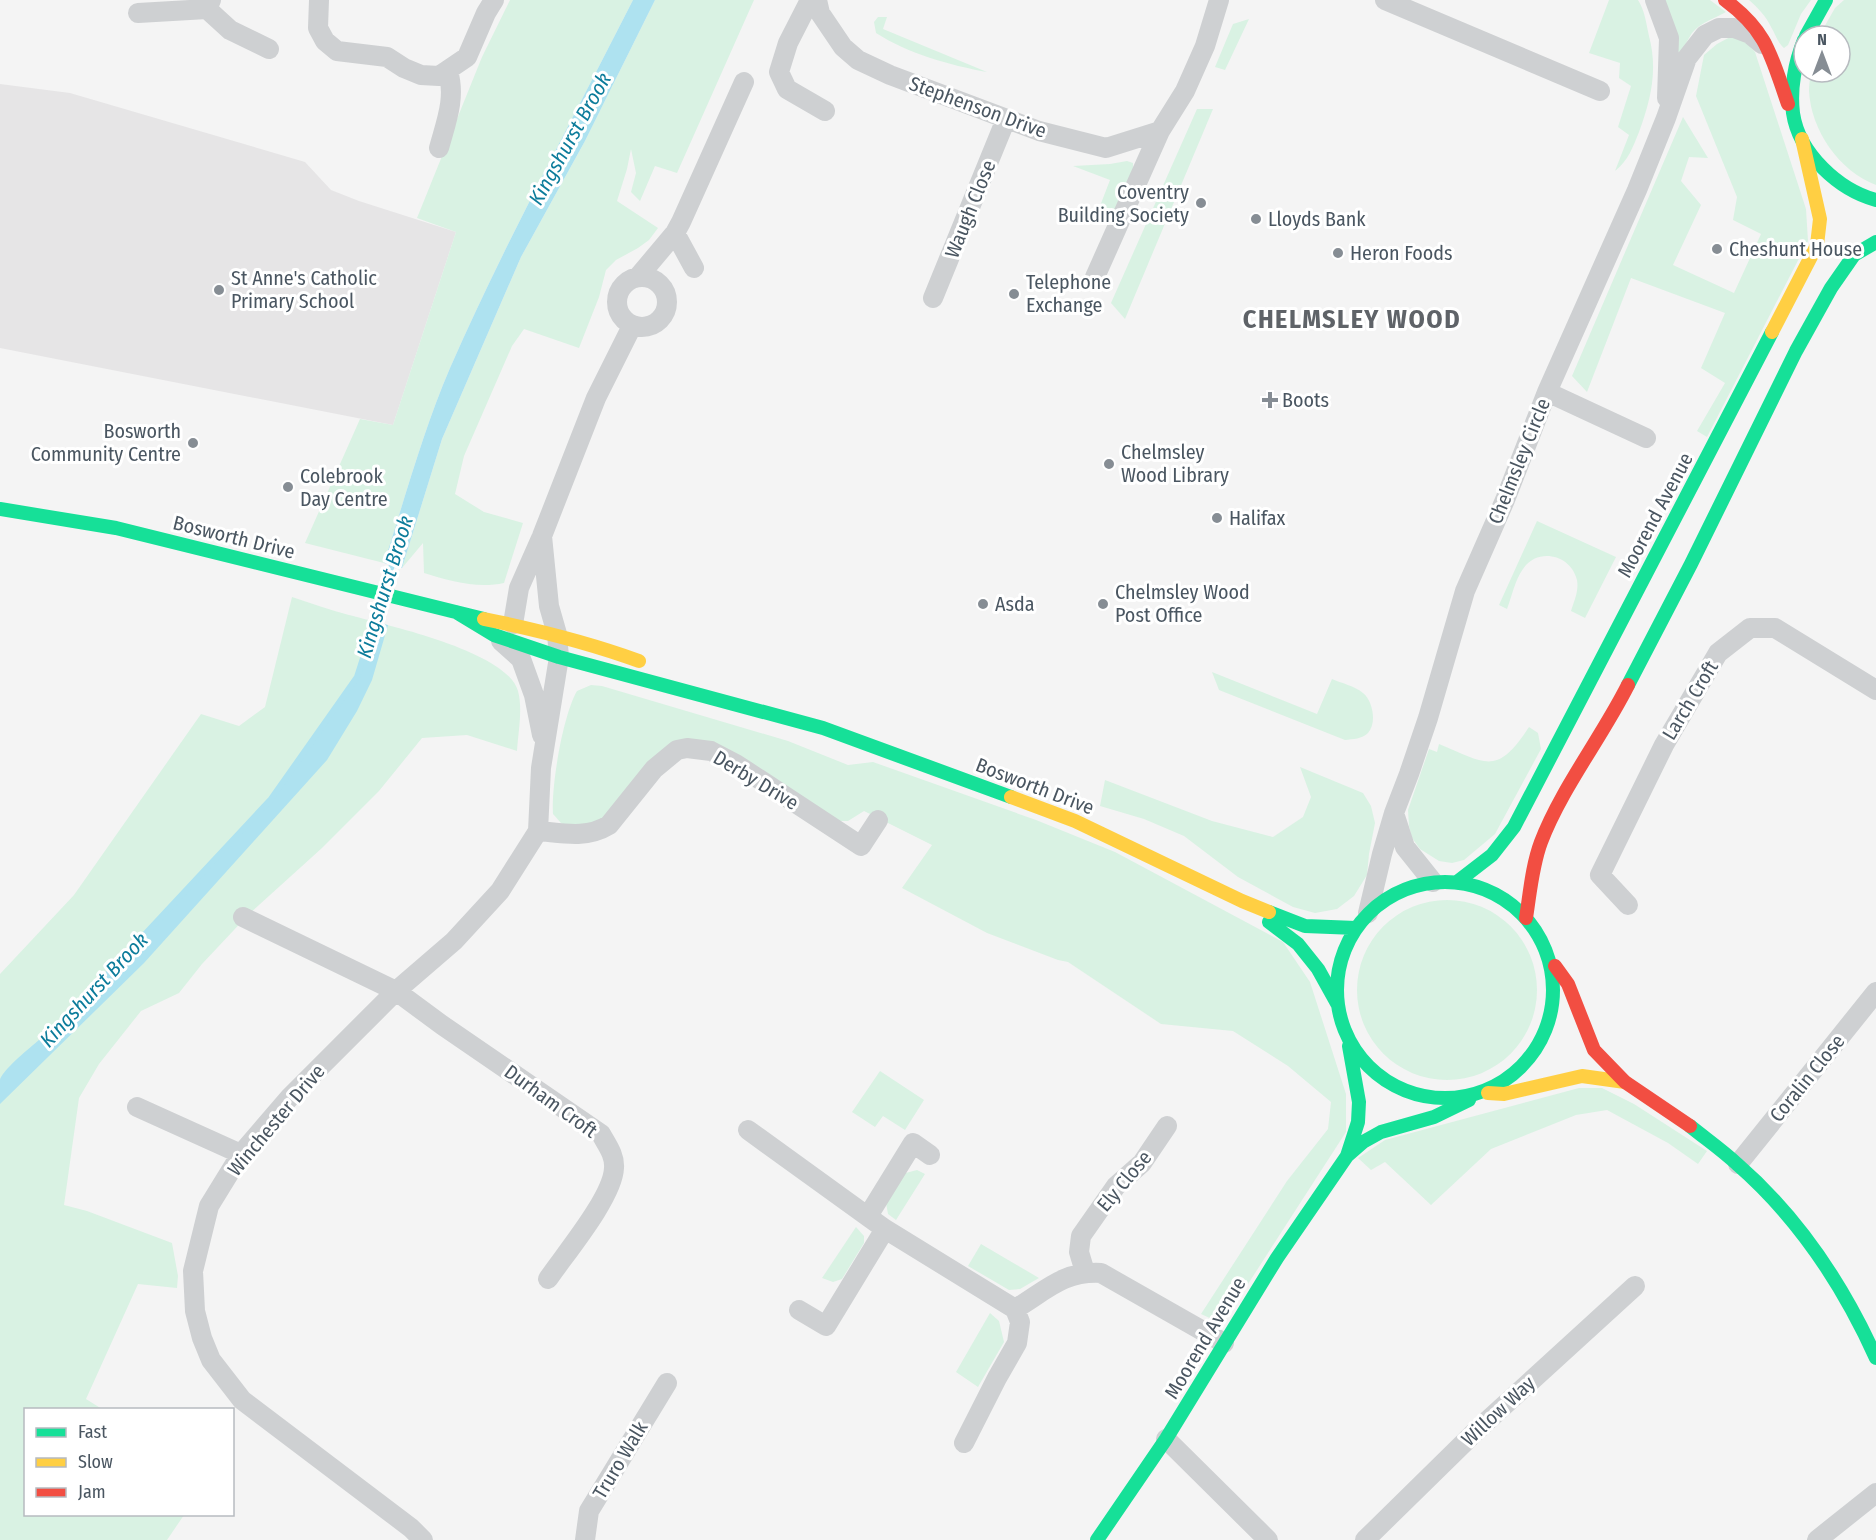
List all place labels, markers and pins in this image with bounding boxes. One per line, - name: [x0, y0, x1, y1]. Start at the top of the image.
- place label: Coventry Building Society: [1058, 180, 1189, 227]
- marker: Coventry Building Society: [1194, 196, 1208, 210]
- place label: Lloyds Bank: [1268, 207, 1366, 231]
- marker: Lloyds Bank: [1249, 212, 1263, 226]
- place label: Cheshunt House: [1729, 237, 1862, 261]
- place label: Heron Foods: [1350, 241, 1453, 265]
- marker: Cheshunt House: [1710, 242, 1724, 256]
- marker: Heron Foods: [1331, 246, 1345, 260]
- place label: St Anne's Catholic Primary School: [231, 266, 377, 313]
- place label: Telephone Exchange: [1026, 270, 1111, 317]
- marker: St Anne's Catholic Primary School: [212, 283, 226, 297]
- marker: Telephone Exchange: [1007, 287, 1021, 301]
- place label: Boots: [1282, 388, 1329, 412]
- marker: Boots: [1263, 393, 1277, 407]
- place label: Bosworth Community Centre: [31, 419, 181, 466]
- marker: Bosworth Community Centre: [186, 436, 200, 450]
- place label: Chelmsley Wood Library: [1121, 440, 1229, 487]
- marker: Chelmsley Wood Library: [1102, 457, 1116, 471]
- place label: Colebrook Day Centre: [300, 464, 388, 511]
- marker: Colebrook Day Centre: [281, 480, 295, 494]
- place label: Halifax: [1229, 506, 1286, 530]
- marker: Halifax: [1210, 511, 1224, 525]
- place label: Chelmsley Wood Post Office: [1115, 580, 1250, 627]
- place label: Asda: [995, 592, 1035, 616]
- marker: Asda: [976, 597, 990, 611]
- marker: Chelmsley Wood Post Office: [1096, 597, 1110, 611]

